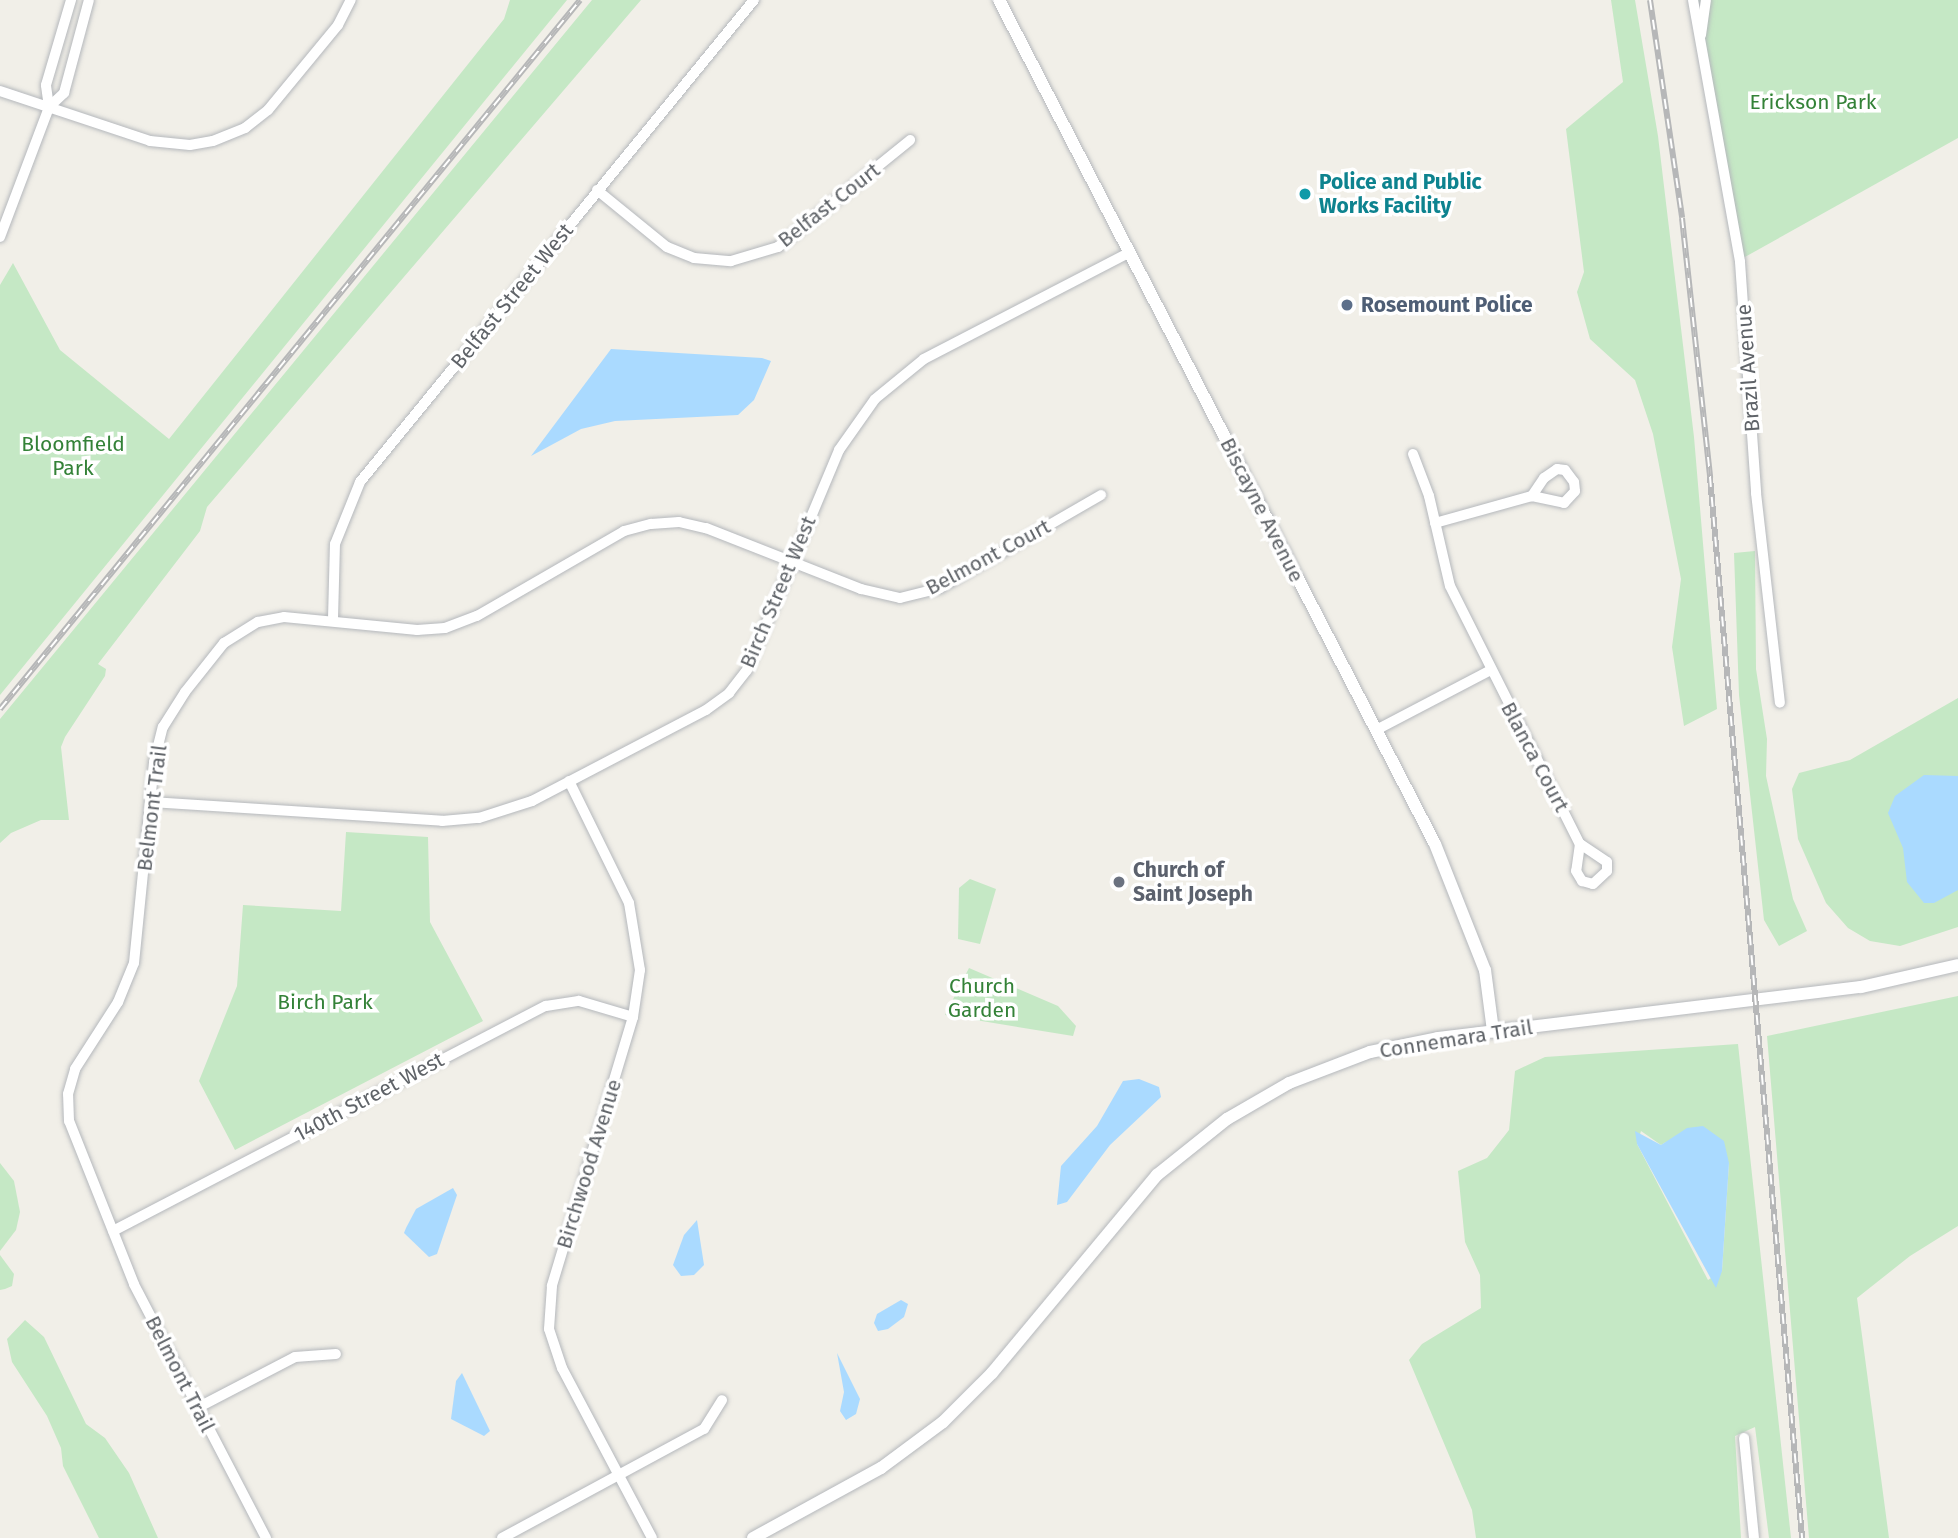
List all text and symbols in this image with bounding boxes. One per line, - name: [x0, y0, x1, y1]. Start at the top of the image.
- park label: Erickson Park: [1749, 89, 1877, 115]
- street label: Belfast Court: [773, 157, 885, 253]
- place label: Police and Public Works Facility: [1319, 169, 1482, 219]
- marker: Police and Public Works Facility: [1297, 186, 1313, 202]
- street label: Belfast Street West: [446, 218, 578, 374]
- place label: Rosemount Police: [1361, 292, 1532, 318]
- marker: Rosemount Police: [1339, 297, 1355, 313]
- street label: Brazil Avenue: [1731, 303, 1765, 433]
- park label: Bloomfield Park: [21, 431, 125, 481]
- street label: Biscayne Avenue: [1215, 434, 1309, 586]
- street label: Birch Street West: [735, 512, 821, 672]
- street label: Belmont Court: [921, 514, 1055, 600]
- street label: Blanca Court: [1496, 698, 1574, 816]
- street label: Belmont Trail: [132, 743, 172, 873]
- place label: Church of Saint Joseph: [1133, 857, 1253, 907]
- marker: Church of Saint Joseph: [1111, 874, 1127, 890]
- park label: Church Garden: [948, 973, 1016, 1023]
- park label: Birch Park: [277, 989, 373, 1015]
- street label: Connemara Trail: [1378, 1014, 1534, 1064]
- street label: 140th Street West: [290, 1047, 448, 1147]
- street label: Birchwood Avenue: [551, 1076, 627, 1252]
- street label: Belmont Trail: [140, 1312, 220, 1436]

